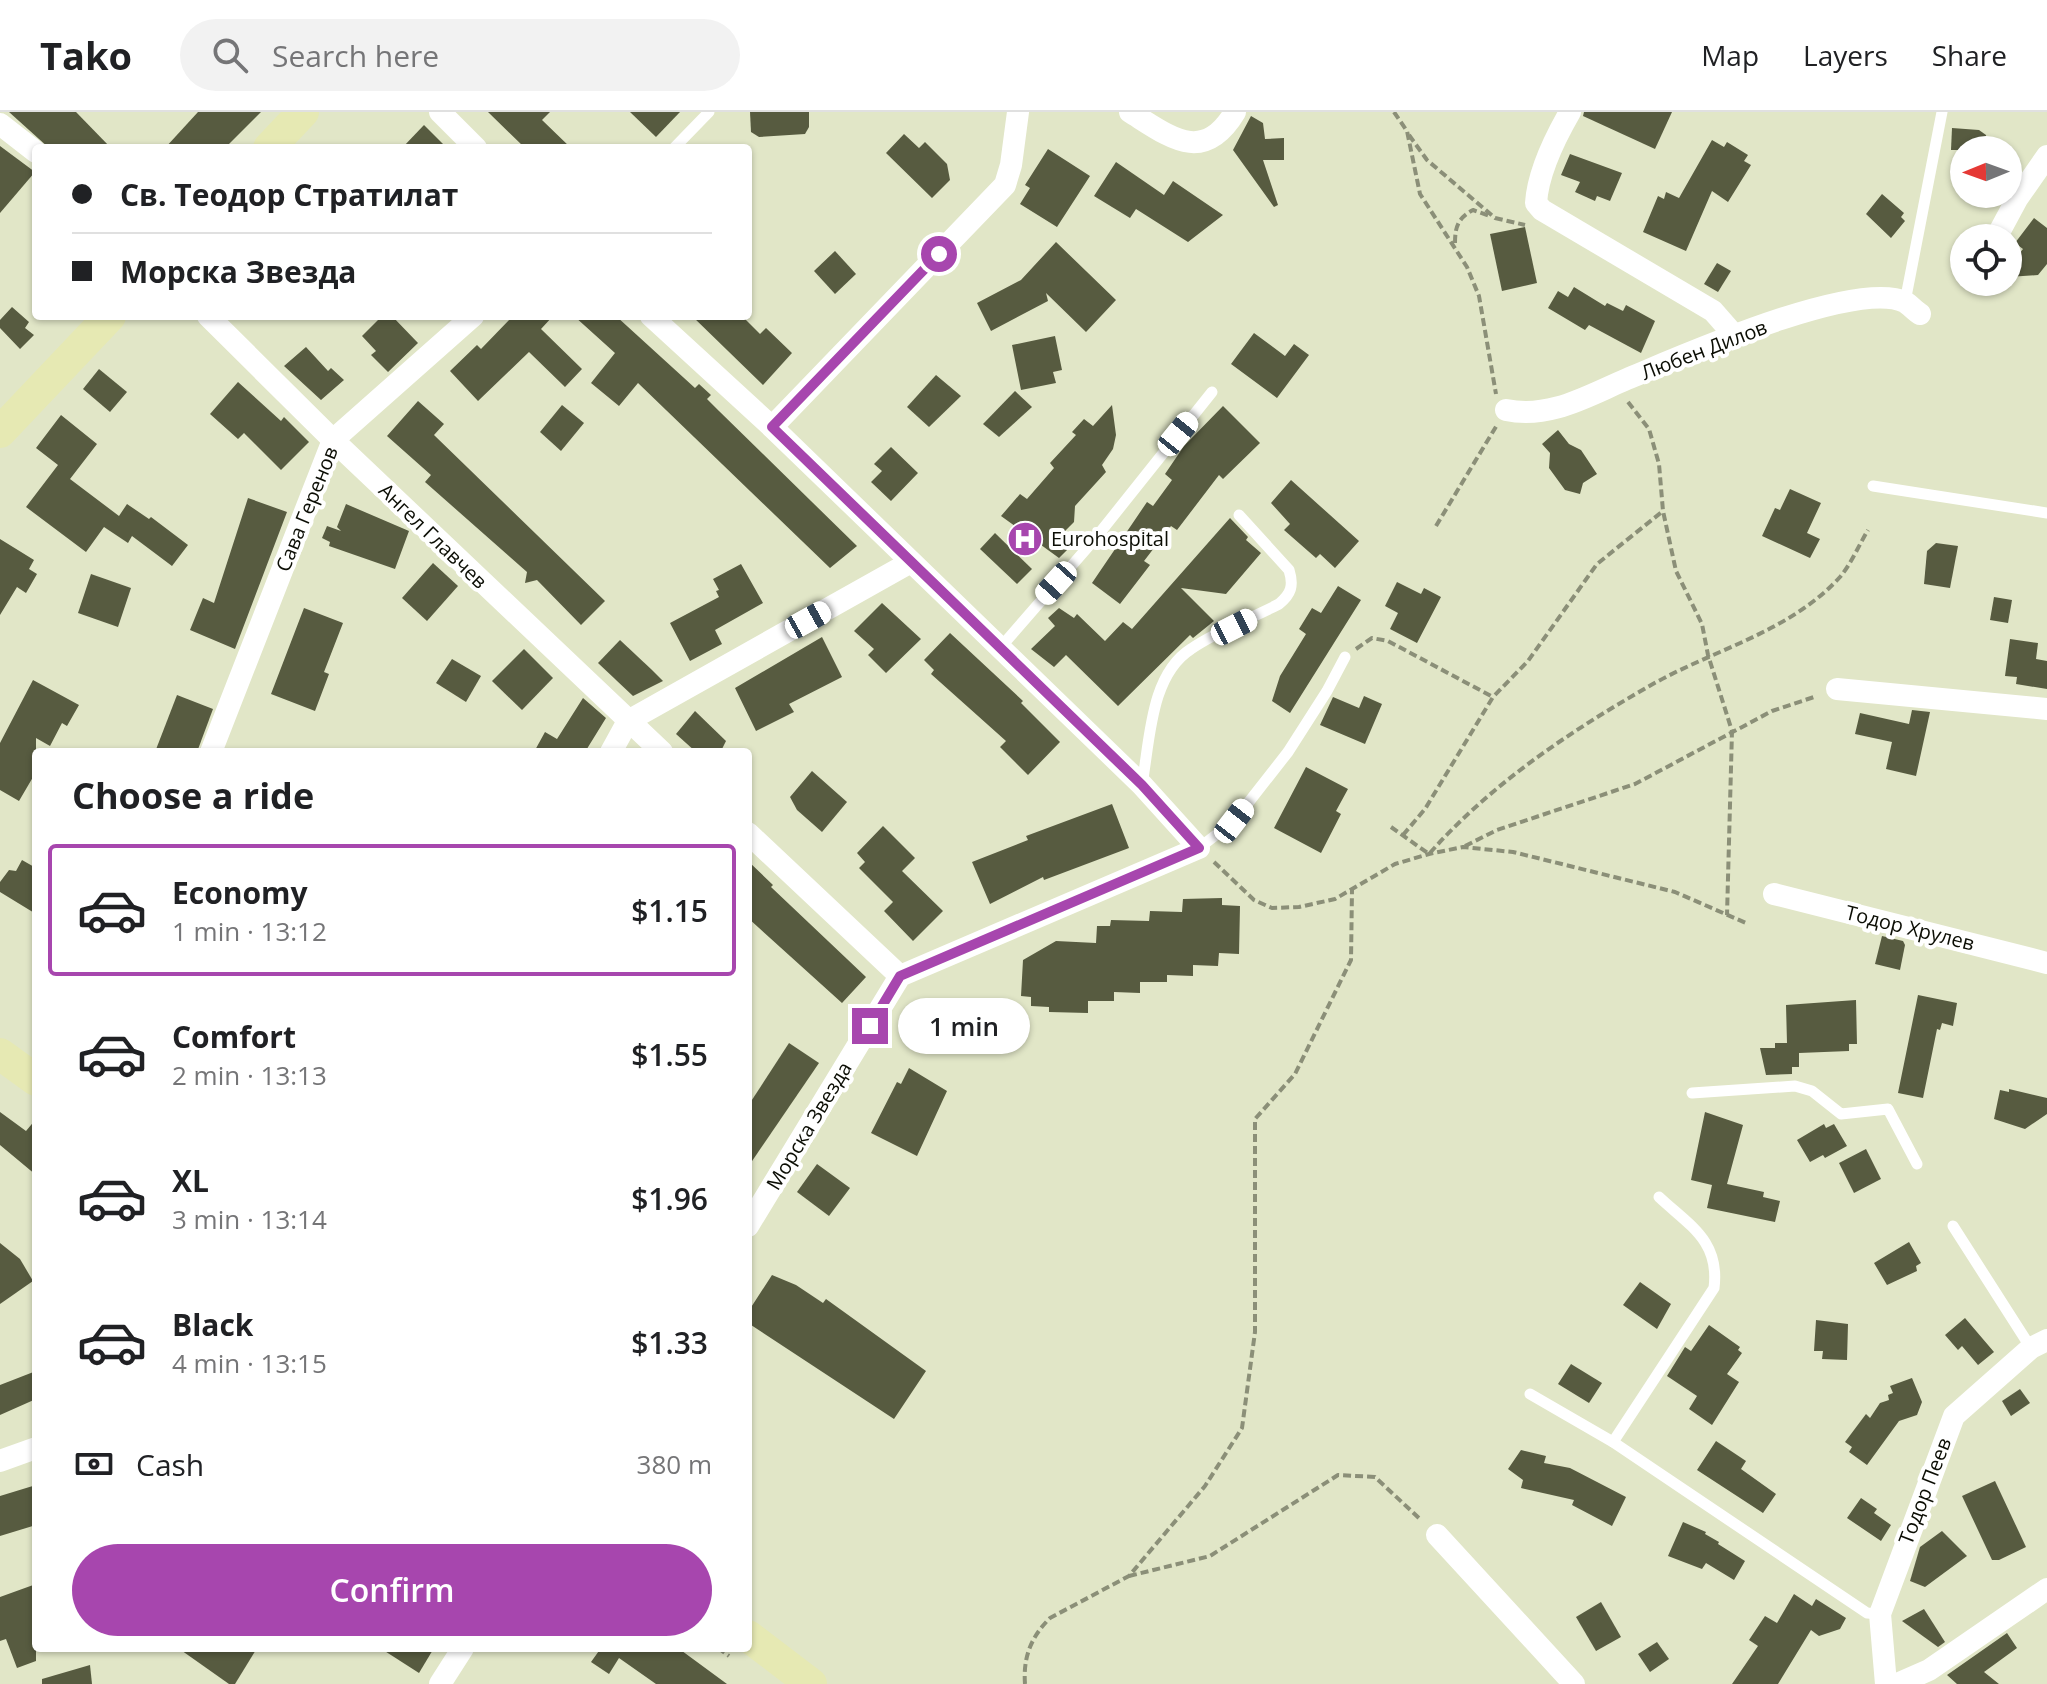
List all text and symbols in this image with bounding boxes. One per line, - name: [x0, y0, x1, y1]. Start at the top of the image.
- search box: [180, 19, 740, 91]
- text: Tako: [40, 29, 132, 81]
- icon: search: [208, 33, 252, 77]
- text: Search here: [272, 35, 439, 76]
- text: Map: [1701, 36, 1759, 74]
- text: Layers: [1803, 36, 1888, 74]
- text: Share: [1932, 36, 2007, 74]
- north arrow: [1950, 136, 2022, 208]
- map controls: [1950, 136, 2022, 296]
- text: Св. Теодор Стратилат: [120, 174, 458, 215]
- button: locate: [1950, 224, 2022, 296]
- route start: [921, 236, 957, 272]
- text: Морска Звезда: [120, 251, 356, 292]
- street label: Любен Дилов: [1637, 313, 1771, 386]
- car: [1154, 408, 1202, 460]
- street label: Сава Геренов: [269, 442, 344, 575]
- street label: Ангел Главчев: [373, 477, 493, 594]
- hospital icon: Eurohospital: [1006, 520, 1044, 558]
- place label: Eurohospital: [1051, 525, 1169, 552]
- car: [1031, 557, 1081, 609]
- car: [781, 598, 835, 642]
- car: [1207, 605, 1261, 649]
- text: Choose a ride: [72, 771, 314, 820]
- car: [1210, 795, 1258, 847]
- text: Economy: [172, 872, 308, 913]
- icon: car: [76, 874, 148, 946]
- text: $1.15: [631, 890, 708, 931]
- street label: Тодор Хрулев: [1843, 898, 1977, 957]
- text: 1 min · 13:12: [172, 913, 327, 949]
- callout: 1 min: [898, 998, 1030, 1054]
- route end: [852, 1008, 888, 1044]
- text: 1 min: [929, 1008, 999, 1044]
- text: Comfort: [172, 1016, 296, 1057]
- icon: car: [76, 1018, 148, 1090]
- text: $1.55: [631, 1034, 708, 1075]
- text: 2 min · 13:13: [172, 1057, 327, 1093]
- street label: Морска Звезда: [760, 1057, 858, 1195]
- text: XL: [172, 1160, 209, 1201]
- icon: car: [76, 1162, 148, 1234]
- text: $1.96: [631, 1178, 708, 1219]
- text: 3 min · 13:14: [172, 1201, 327, 1237]
- text: Black: [172, 1304, 253, 1345]
- icon: car: [76, 1306, 148, 1378]
- text: $1.33: [631, 1322, 708, 1363]
- text: 4 min · 13:15: [172, 1345, 327, 1381]
- street label: Тодор Пеев: [1892, 1433, 1957, 1548]
- icon: cash: [72, 1442, 116, 1486]
- text: Cash: [136, 1444, 204, 1485]
- text: 380 m: [637, 1446, 712, 1482]
- button: Confirm: [72, 1544, 712, 1636]

